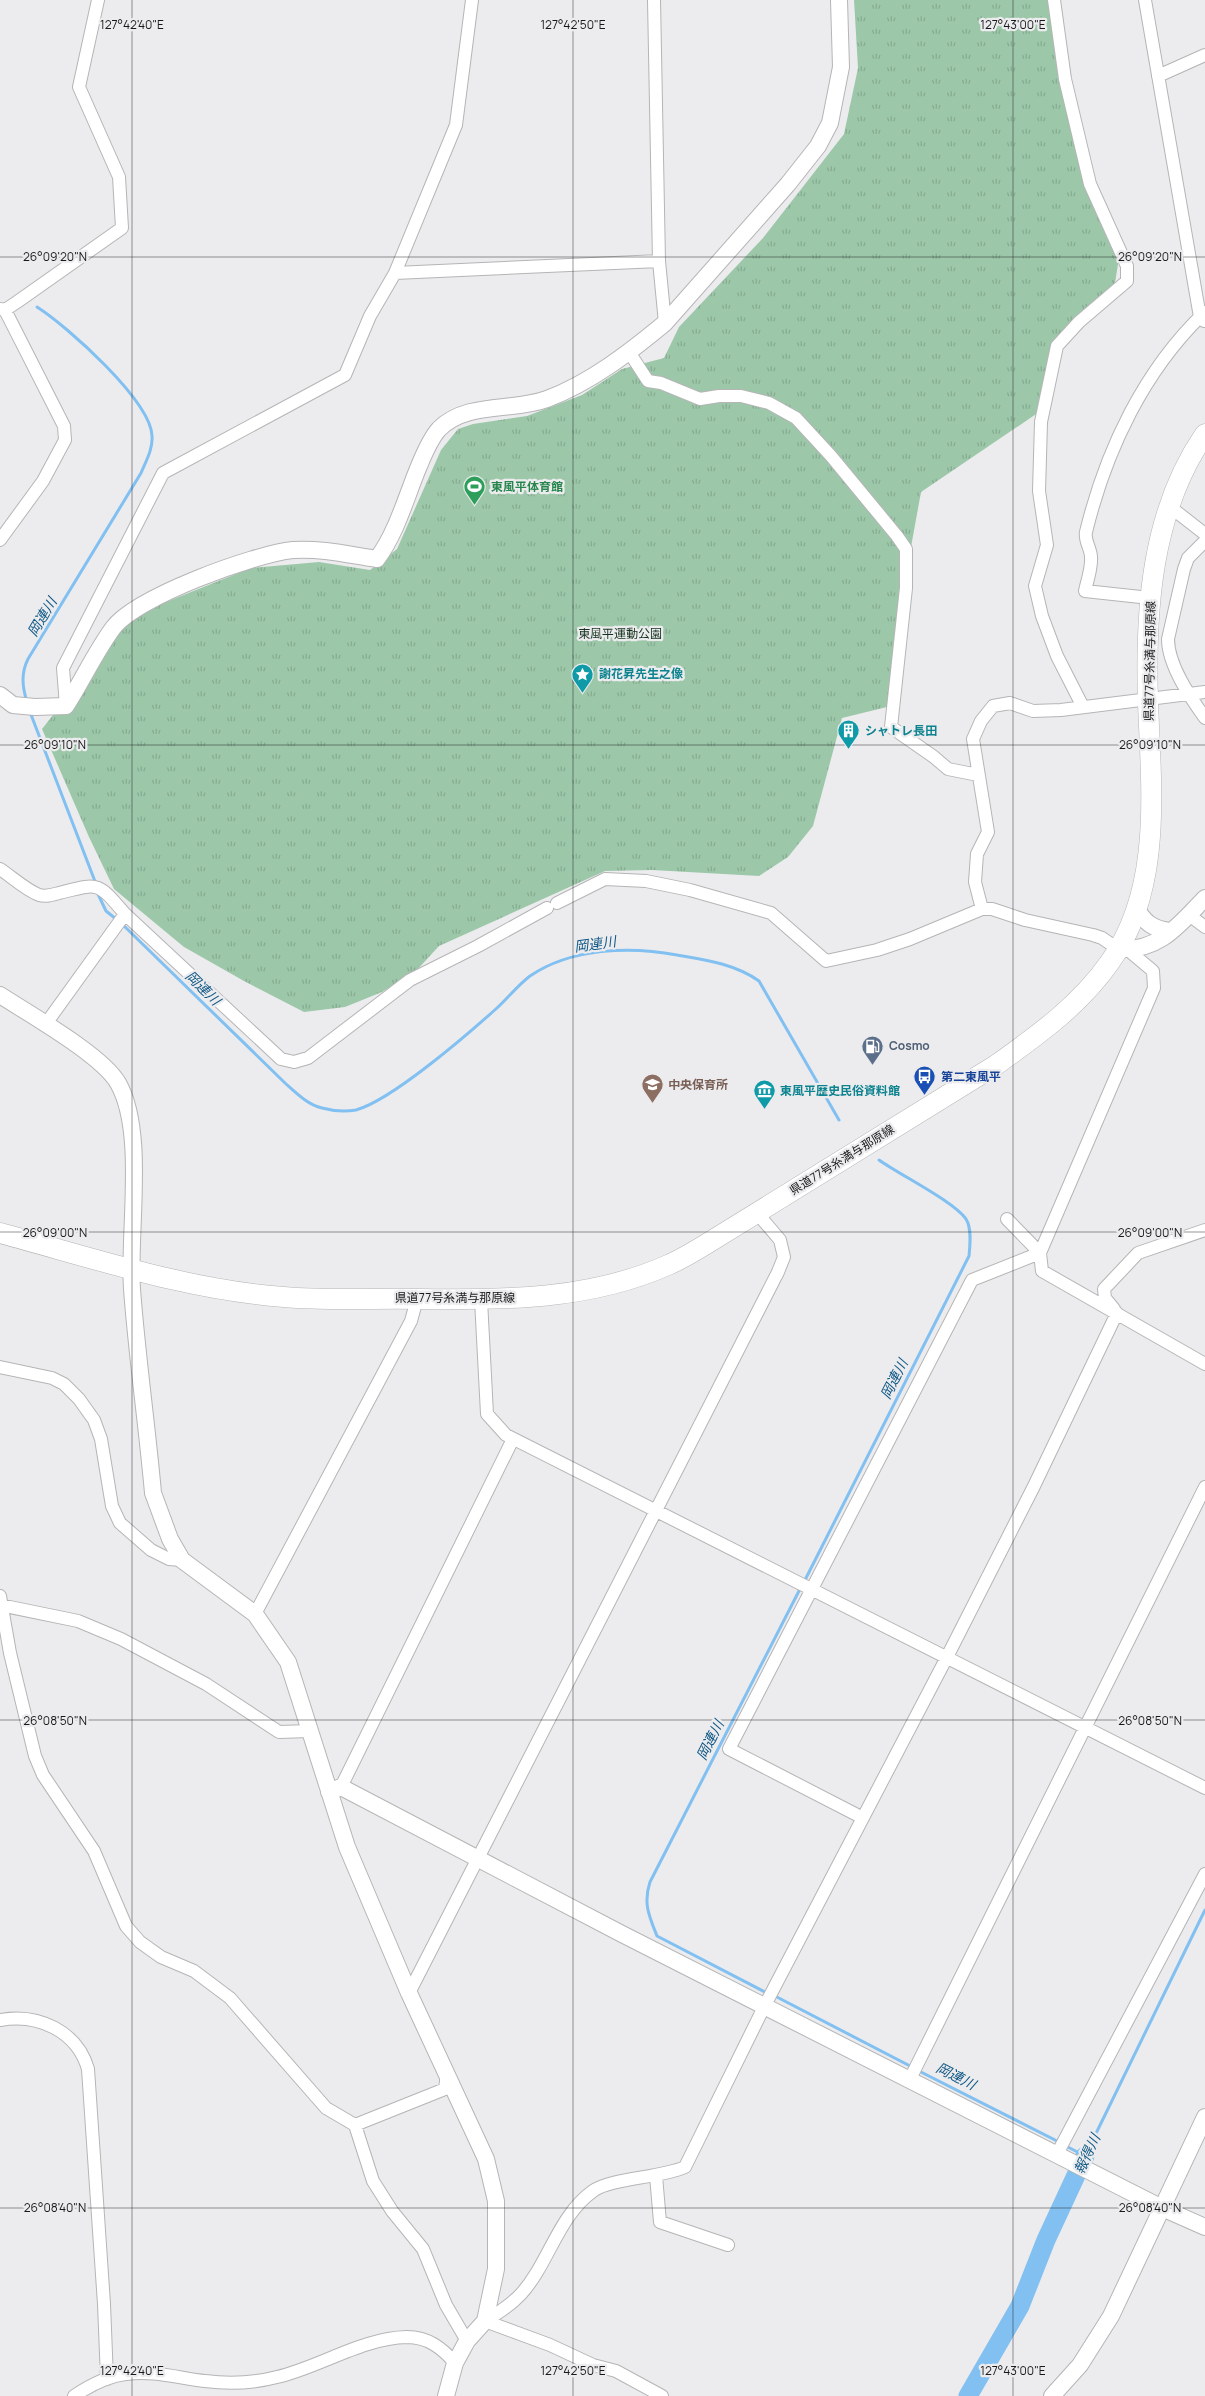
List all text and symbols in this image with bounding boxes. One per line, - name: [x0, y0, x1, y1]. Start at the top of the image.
- text: 127°42'40"E: [100, 16, 164, 33]
- text: 127°42'50"E: [540, 16, 606, 33]
- text: 127°43'00"E: [980, 16, 1046, 33]
- text: 26°09'20"N: [23, 248, 87, 265]
- text: 26°09'20"N: [1118, 248, 1182, 265]
- sports icon: 東風平体育館: [463, 475, 487, 506]
- place label: 東風平体育館: [491, 478, 563, 495]
- water label: 岡連川: [23, 592, 62, 640]
- street label: 県道77号糸満与那原線: [1140, 601, 1159, 721]
- park label: 東風平運動公園: [578, 625, 662, 642]
- place icon: 謝花昇先生之像: [571, 662, 595, 693]
- place label: 謝花昇先生之像: [599, 665, 683, 682]
- building icon: シャトレ長田: [837, 719, 861, 750]
- place label: シャトレ長田: [865, 722, 937, 739]
- text: 26°09'10"N: [24, 736, 86, 753]
- text: 26°09'10"N: [1119, 736, 1181, 753]
- water label: 岡連川: [573, 931, 619, 956]
- water label: 岡連川: [182, 966, 226, 1010]
- fuel station icon: Cosmo: [861, 1034, 885, 1065]
- place label: Cosmo: [889, 1037, 930, 1054]
- bus stop icon: 第二東風平: [913, 1065, 937, 1096]
- place label: 第二東風平: [941, 1068, 1001, 1085]
- school or university icon: 中央保育所: [640, 1073, 664, 1104]
- place label: 中央保育所: [668, 1076, 728, 1093]
- museum icon: 東風平歴史民俗資料館: [752, 1079, 776, 1110]
- place label: 東風平歴史民俗資料館: [780, 1082, 900, 1099]
- street label: 県道77号糸満与那原線: [786, 1120, 897, 1199]
- text: 26°09'00"N: [23, 1224, 87, 1241]
- text: 26°09'00"N: [1118, 1224, 1182, 1241]
- street label: 県道77号糸満与那原線: [395, 1289, 515, 1306]
- water label: 岡連川: [876, 1354, 912, 1402]
- text: 26°08'50"N: [23, 1712, 87, 1729]
- text: 26°08'50"N: [1118, 1712, 1182, 1729]
- water label: 岡連川: [692, 1715, 728, 1763]
- water label: 岡連川: [933, 2058, 981, 2094]
- water label: 報得川: [1069, 2129, 1105, 2177]
- text: 26°08'40"N: [24, 2199, 86, 2216]
- text: 26°08'40"N: [1119, 2199, 1181, 2216]
- text: 127°42'40"E: [100, 2362, 164, 2379]
- text: 127°42'50"E: [540, 2362, 606, 2379]
- text: 127°43'00"E: [980, 2362, 1046, 2379]

